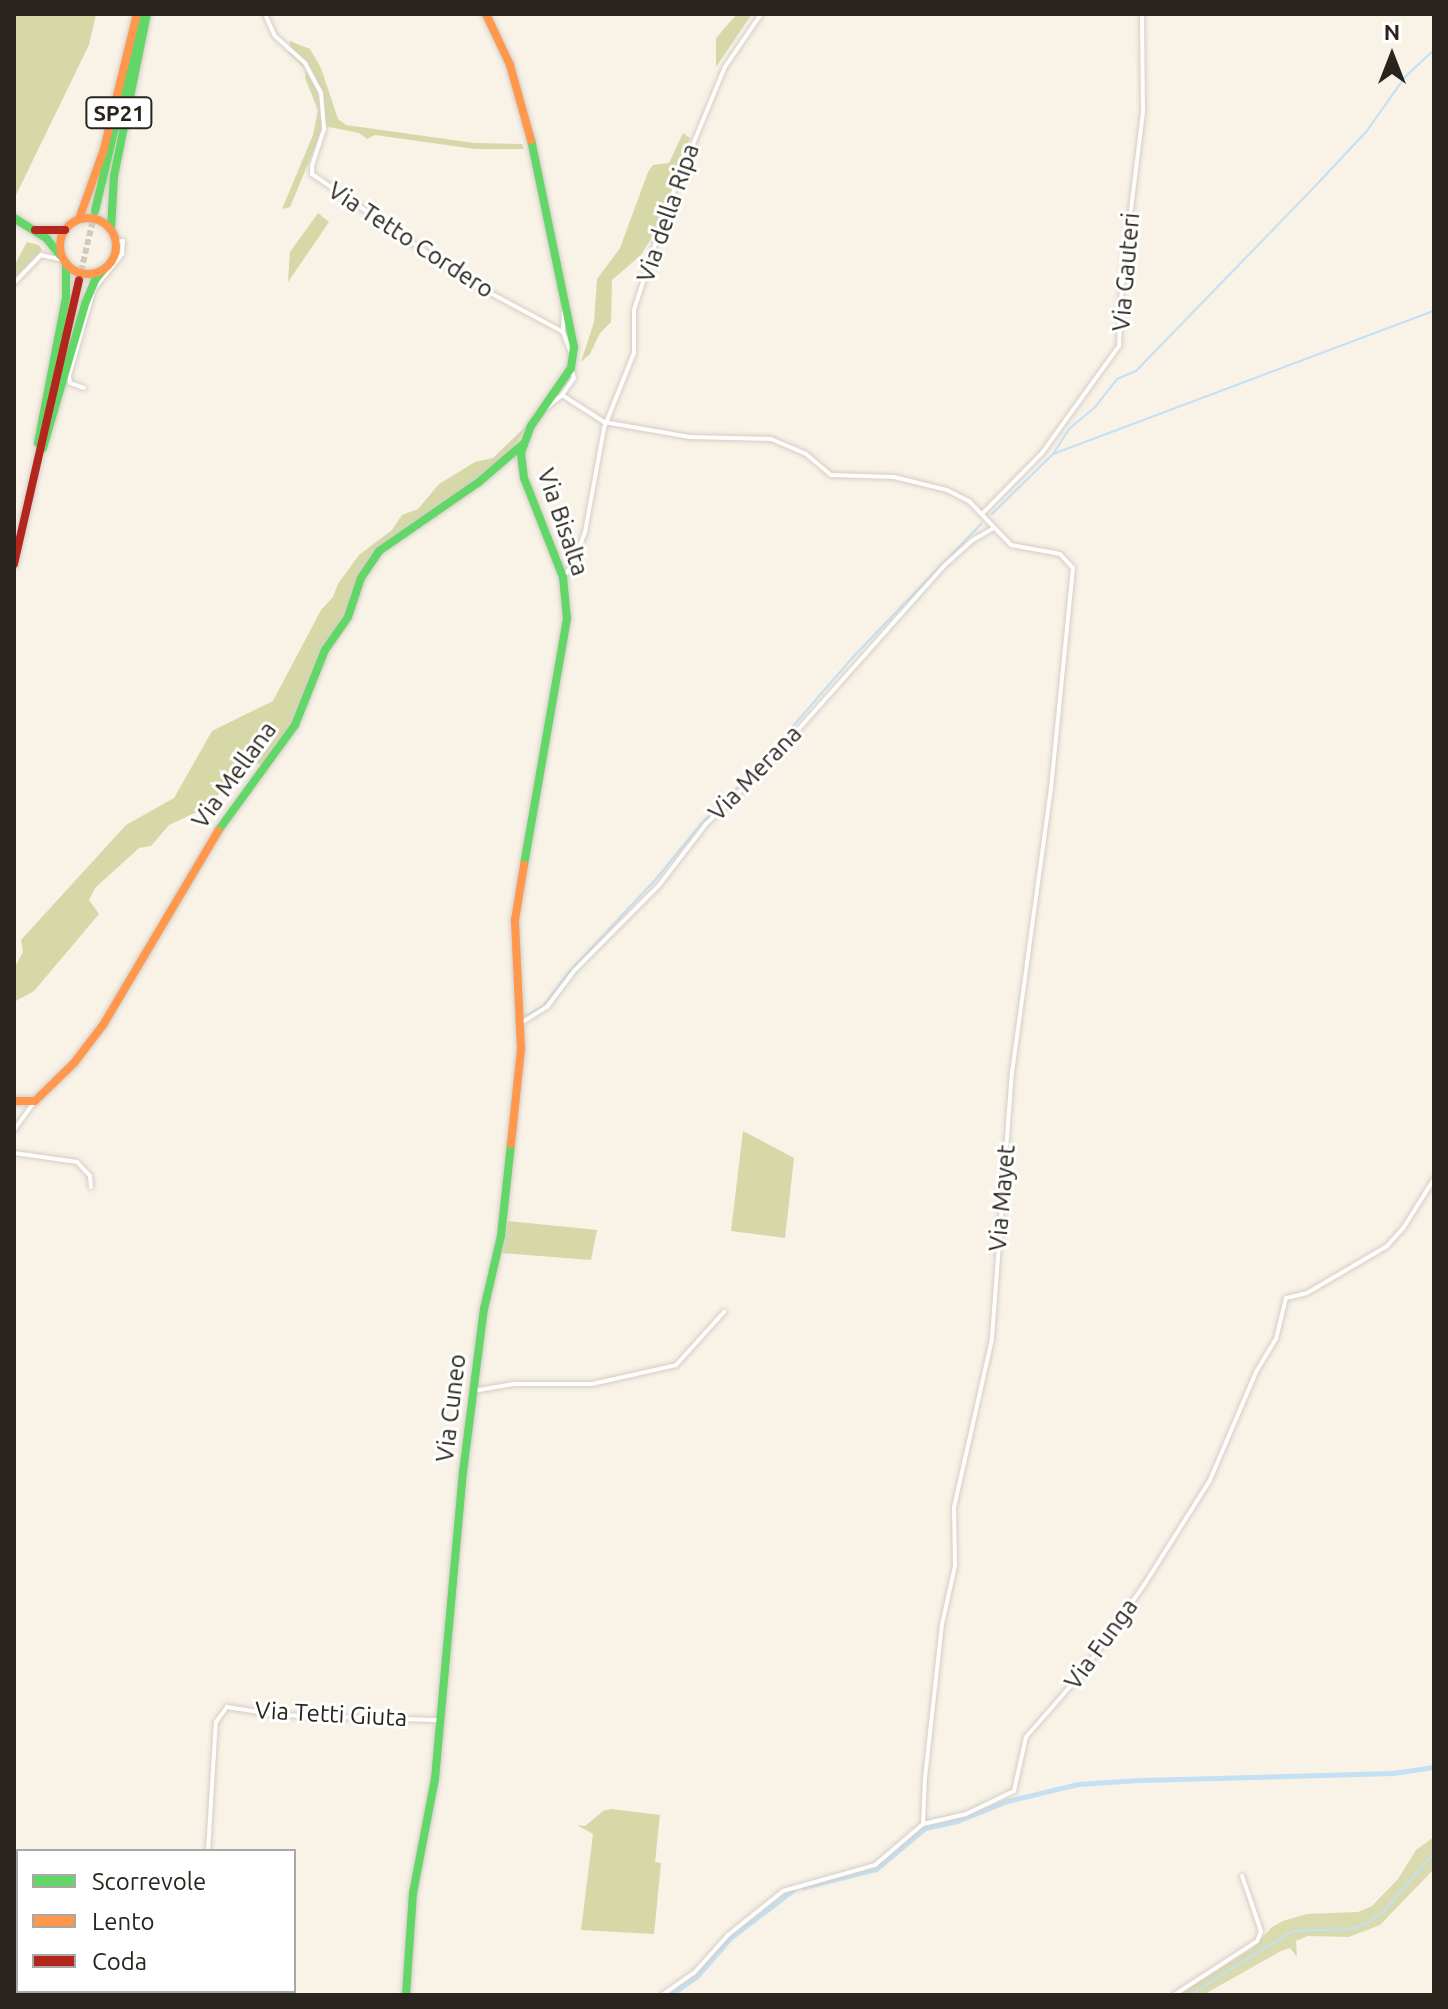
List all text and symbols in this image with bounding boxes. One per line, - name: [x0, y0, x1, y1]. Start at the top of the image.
- north arrow: [1352, 16, 1432, 96]
- text: N: [1384, 19, 1400, 44]
- road number: SP21: [85, 95, 153, 131]
- street label: Via della Ripa: [631, 140, 705, 286]
- street label: Via Tetto Cordero: [323, 176, 499, 304]
- street label: Via Gauteri: [1106, 211, 1146, 333]
- street label: Via Bisalta: [531, 465, 595, 579]
- street label: Via Mellana: [186, 716, 282, 834]
- street label: Via Merana: [703, 719, 807, 827]
- street label: Via Mayet: [983, 1143, 1021, 1253]
- street label: Via Cuneo: [430, 1352, 472, 1464]
- street label: Via Funga: [1058, 1593, 1144, 1695]
- street label: Via Tetti Giuta: [254, 1696, 408, 1732]
- legend: [16, 1849, 296, 1993]
- text: Scorrevole: [92, 1868, 206, 1895]
- text: Lento: [92, 1908, 155, 1935]
- text: Coda: [92, 1948, 147, 1975]

